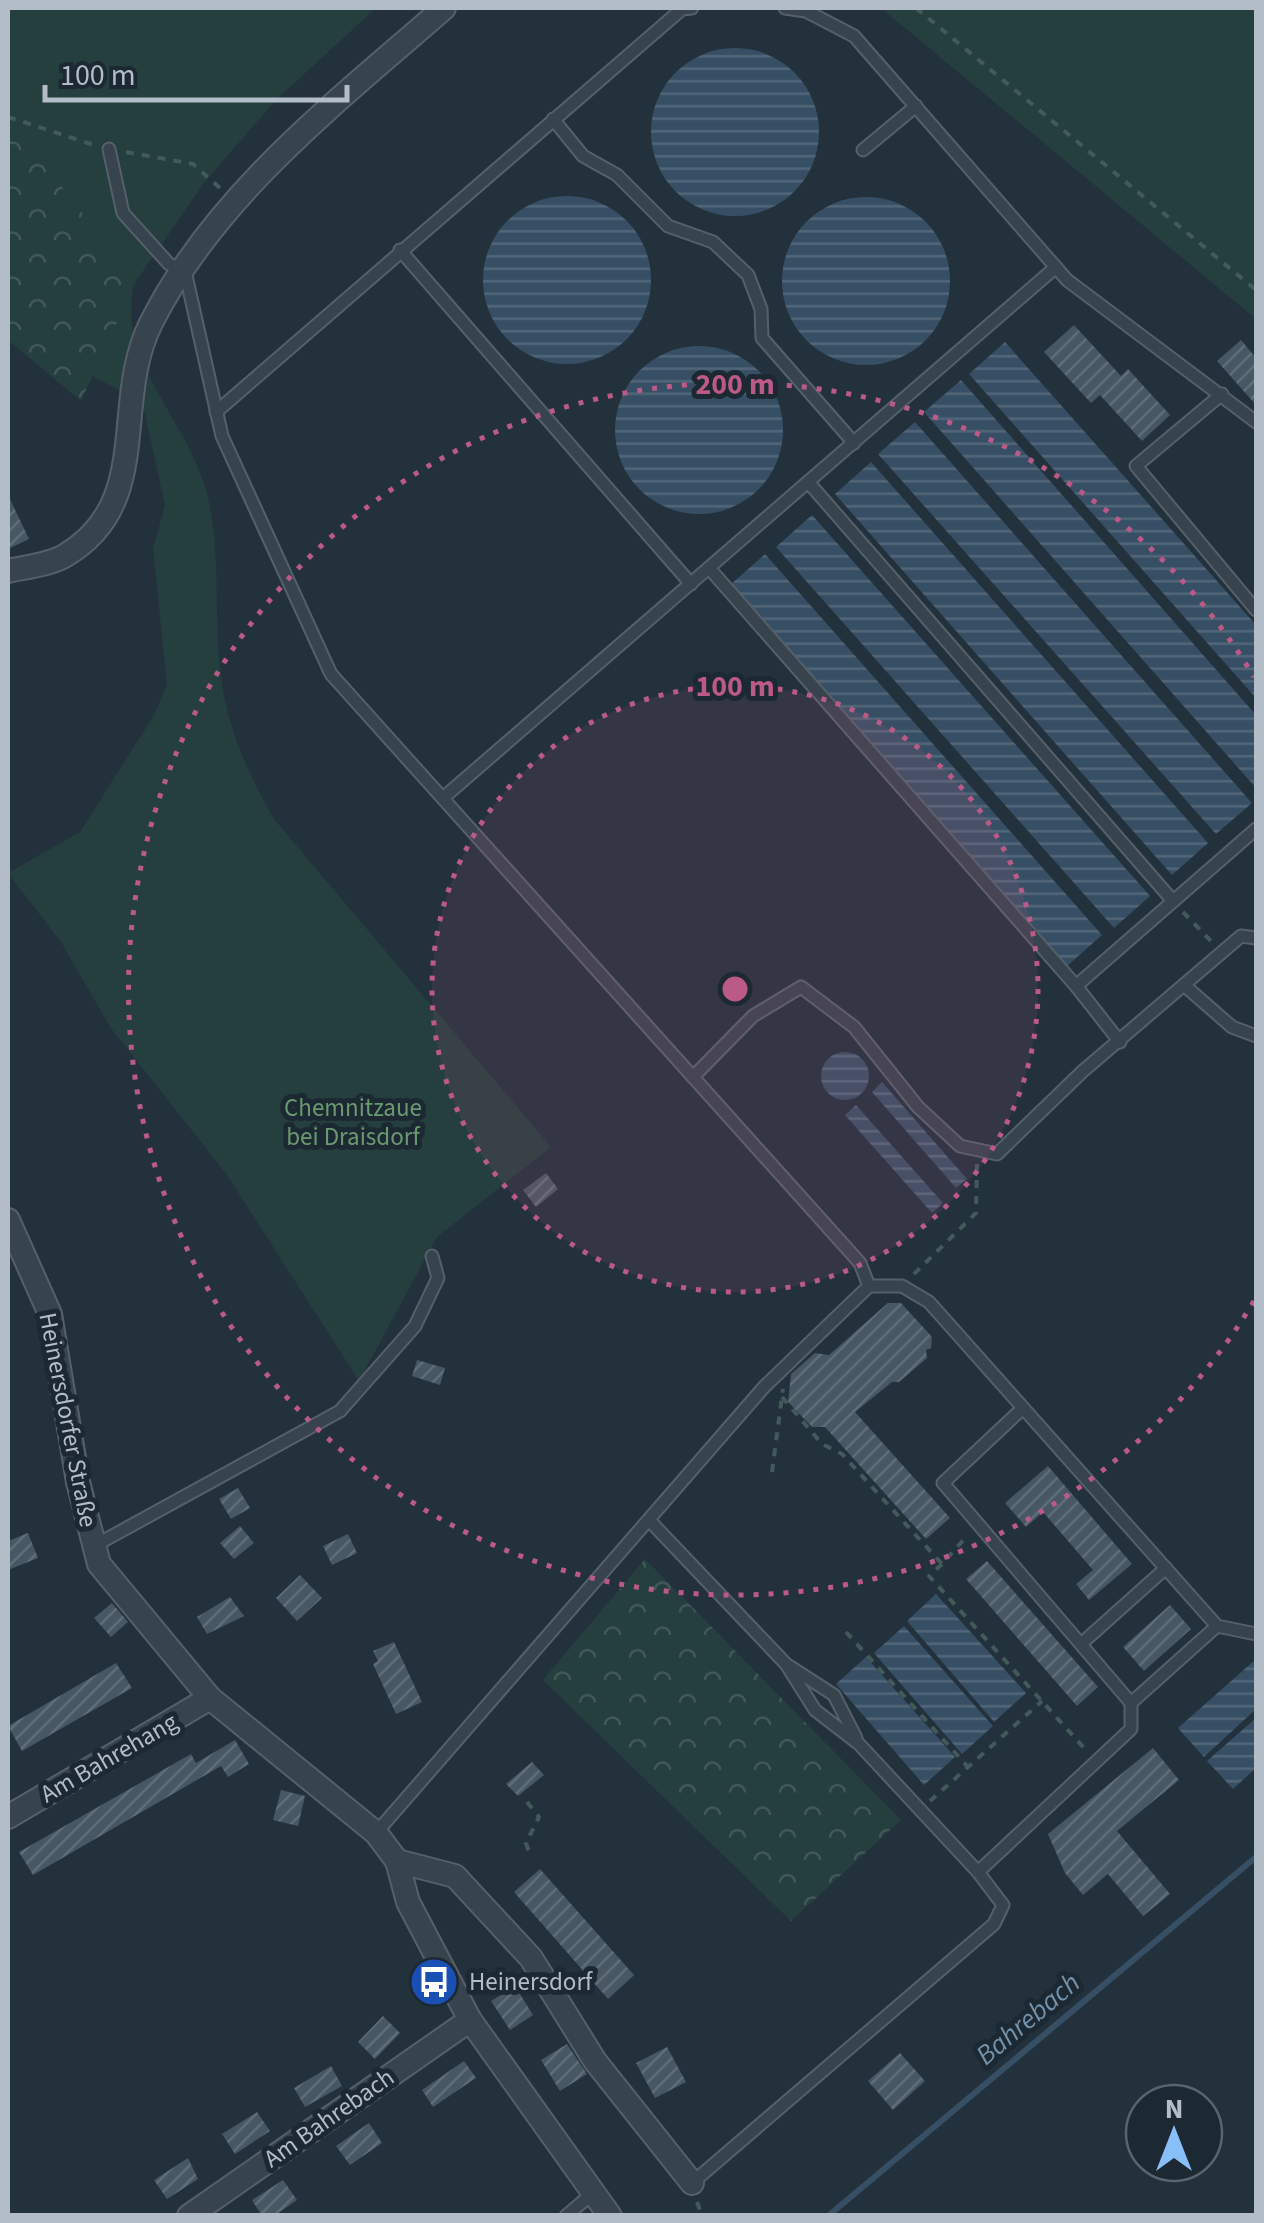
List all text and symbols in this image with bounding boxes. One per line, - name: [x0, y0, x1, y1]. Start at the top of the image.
- scale bar: [45, 40, 348, 102]
- text: 100 m: [60, 54, 136, 97]
- text: 200 m: [695, 363, 775, 406]
- text: 100 m: [695, 665, 775, 708]
- centre of rings: [717, 971, 753, 1007]
- park label: Chemnitzaue bei Draisdorf: [284, 1090, 422, 1155]
- street label: Heinersdorfer Straße: [30, 1310, 106, 1530]
- street label: Am Bahrehang: [34, 1704, 185, 1812]
- bus stop icon: Heinersdorf: [408, 1956, 460, 2008]
- water label: Bahrebach: [967, 1963, 1089, 2075]
- place label: Heinersdorf: [469, 1964, 593, 2000]
- street label: Am Bahrebach: [256, 2060, 402, 2176]
- north arrow: [1124, 2083, 1224, 2183]
- text: N: [1165, 2089, 1183, 2129]

